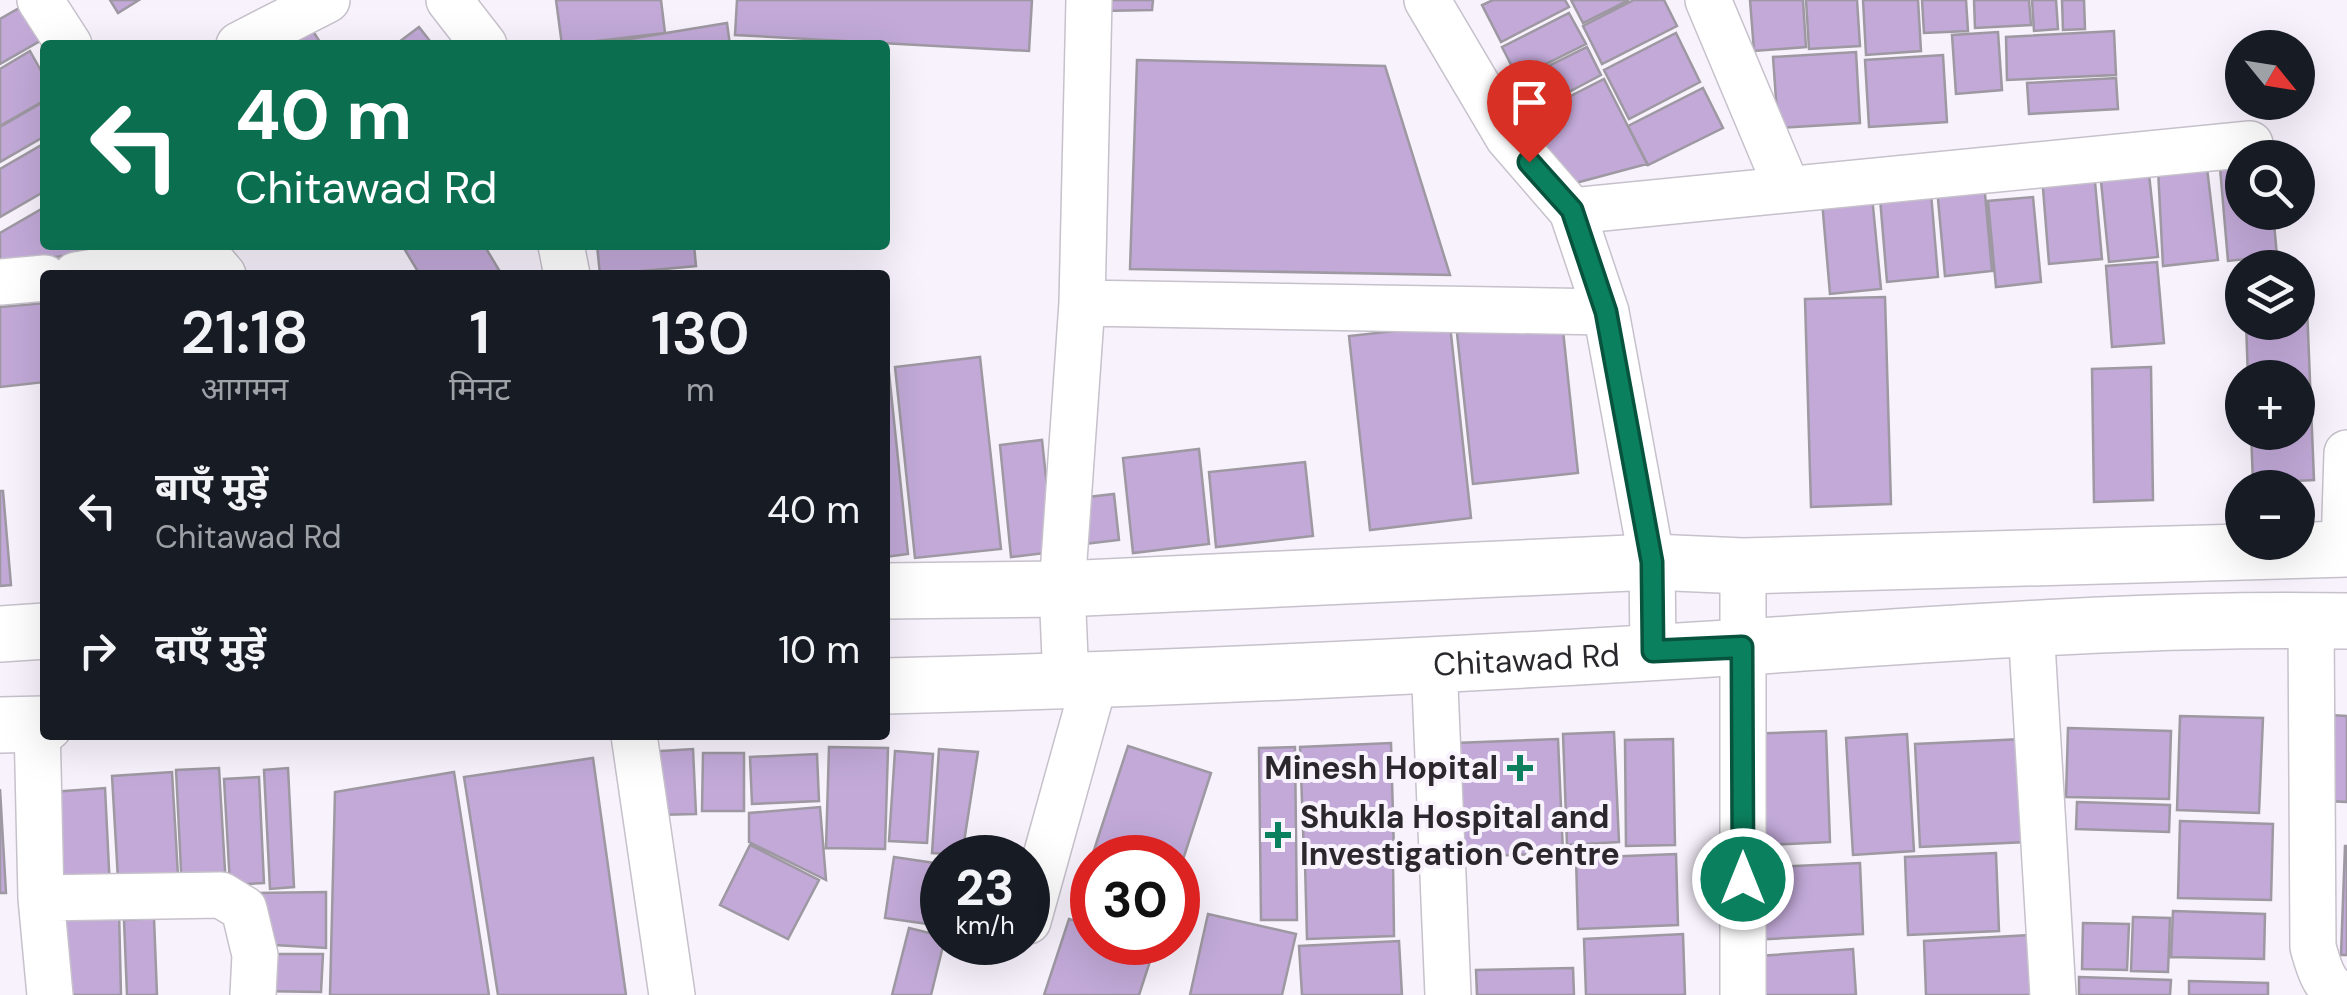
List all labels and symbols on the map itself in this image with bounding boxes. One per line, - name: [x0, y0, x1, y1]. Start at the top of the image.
- north arrow: [2225, 30, 2315, 120]
- pin: [1487, 60, 1572, 163]
- street label: Chitawad Rd: [1432, 634, 1621, 686]
- place label: Minesh Hopital: [1264, 747, 1498, 789]
- marker: Minesh Hopital: [1507, 755, 1533, 781]
- place label: Shukla Hospital and Investigation Centre: [1300, 796, 1620, 875]
- marker: Shukla Hospital and Investigation Centre: [1265, 822, 1291, 848]
- position arrow: [1691, 827, 1795, 931]
- speed limit sign: 30: [1070, 835, 1200, 965]

